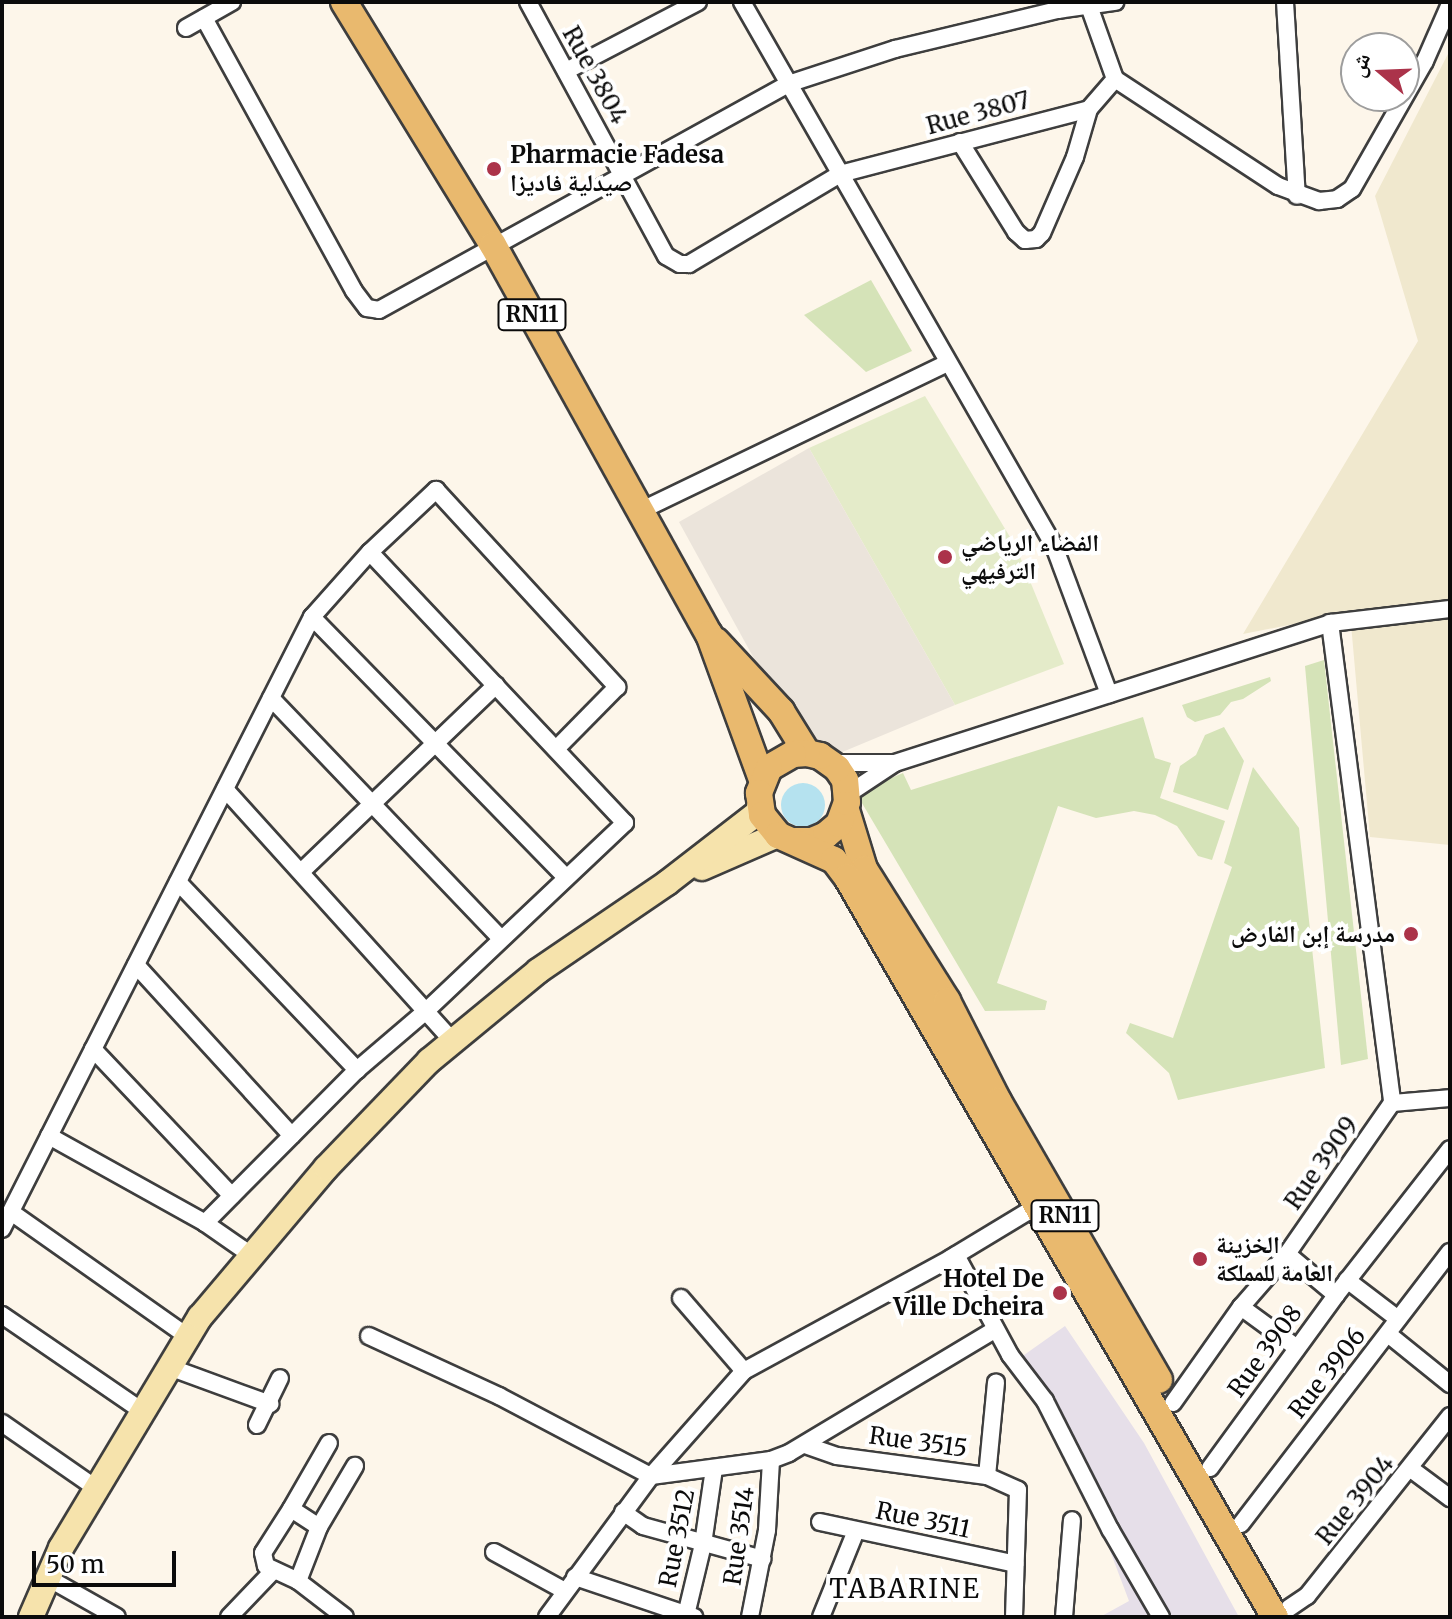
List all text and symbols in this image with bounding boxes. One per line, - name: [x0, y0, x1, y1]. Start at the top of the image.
- street label: Rue 3804: [556, 21, 634, 129]
- north arrow: [1340, 32, 1420, 112]
- text: ش: [1342, 49, 1376, 80]
- street label: Rue 3807: [923, 85, 1033, 141]
- place label: Pharmacie Fadesa صيدلية فاديزا: [510, 141, 724, 197]
- marker: Pharmacie Fadesa صيدلية فاديزا: [485, 160, 503, 178]
- road number: RN11: [496, 297, 568, 333]
- place label: الفضاء الرياضي الترفيهي: [961, 529, 1099, 585]
- marker: الفضاء الرياضي الترفيهي: [936, 548, 954, 566]
- place label: مدرسة إبن الفارض: [1231, 920, 1395, 948]
- marker: مدرسة إبن الفارض: [1402, 925, 1420, 943]
- street label: Rue 3909: [1278, 1111, 1364, 1215]
- road number: RN11: [1029, 1198, 1101, 1234]
- place label: الخزينة العامة للمملكة: [1216, 1231, 1333, 1287]
- marker: الخزينة العامة للمملكة: [1191, 1250, 1209, 1268]
- place label: Hotel De Ville Dcheira: [893, 1265, 1044, 1321]
- marker: Hotel De Ville Dcheira: [1051, 1284, 1069, 1302]
- street label: Rue 3908: [1222, 1299, 1308, 1403]
- street label: Rue 3906: [1283, 1322, 1371, 1424]
- street label: Rue 3515: [867, 1421, 969, 1463]
- street label: Rue 3904: [1310, 1449, 1400, 1551]
- street label: Rue 3514: [718, 1485, 760, 1587]
- street label: Rue 3512: [653, 1486, 701, 1590]
- street label: Rue 3511: [873, 1496, 973, 1544]
- scale bar: [36, 1535, 180, 1585]
- text: 50 m: [46, 1549, 105, 1580]
- district label: TABARINE: [829, 1573, 981, 1605]

